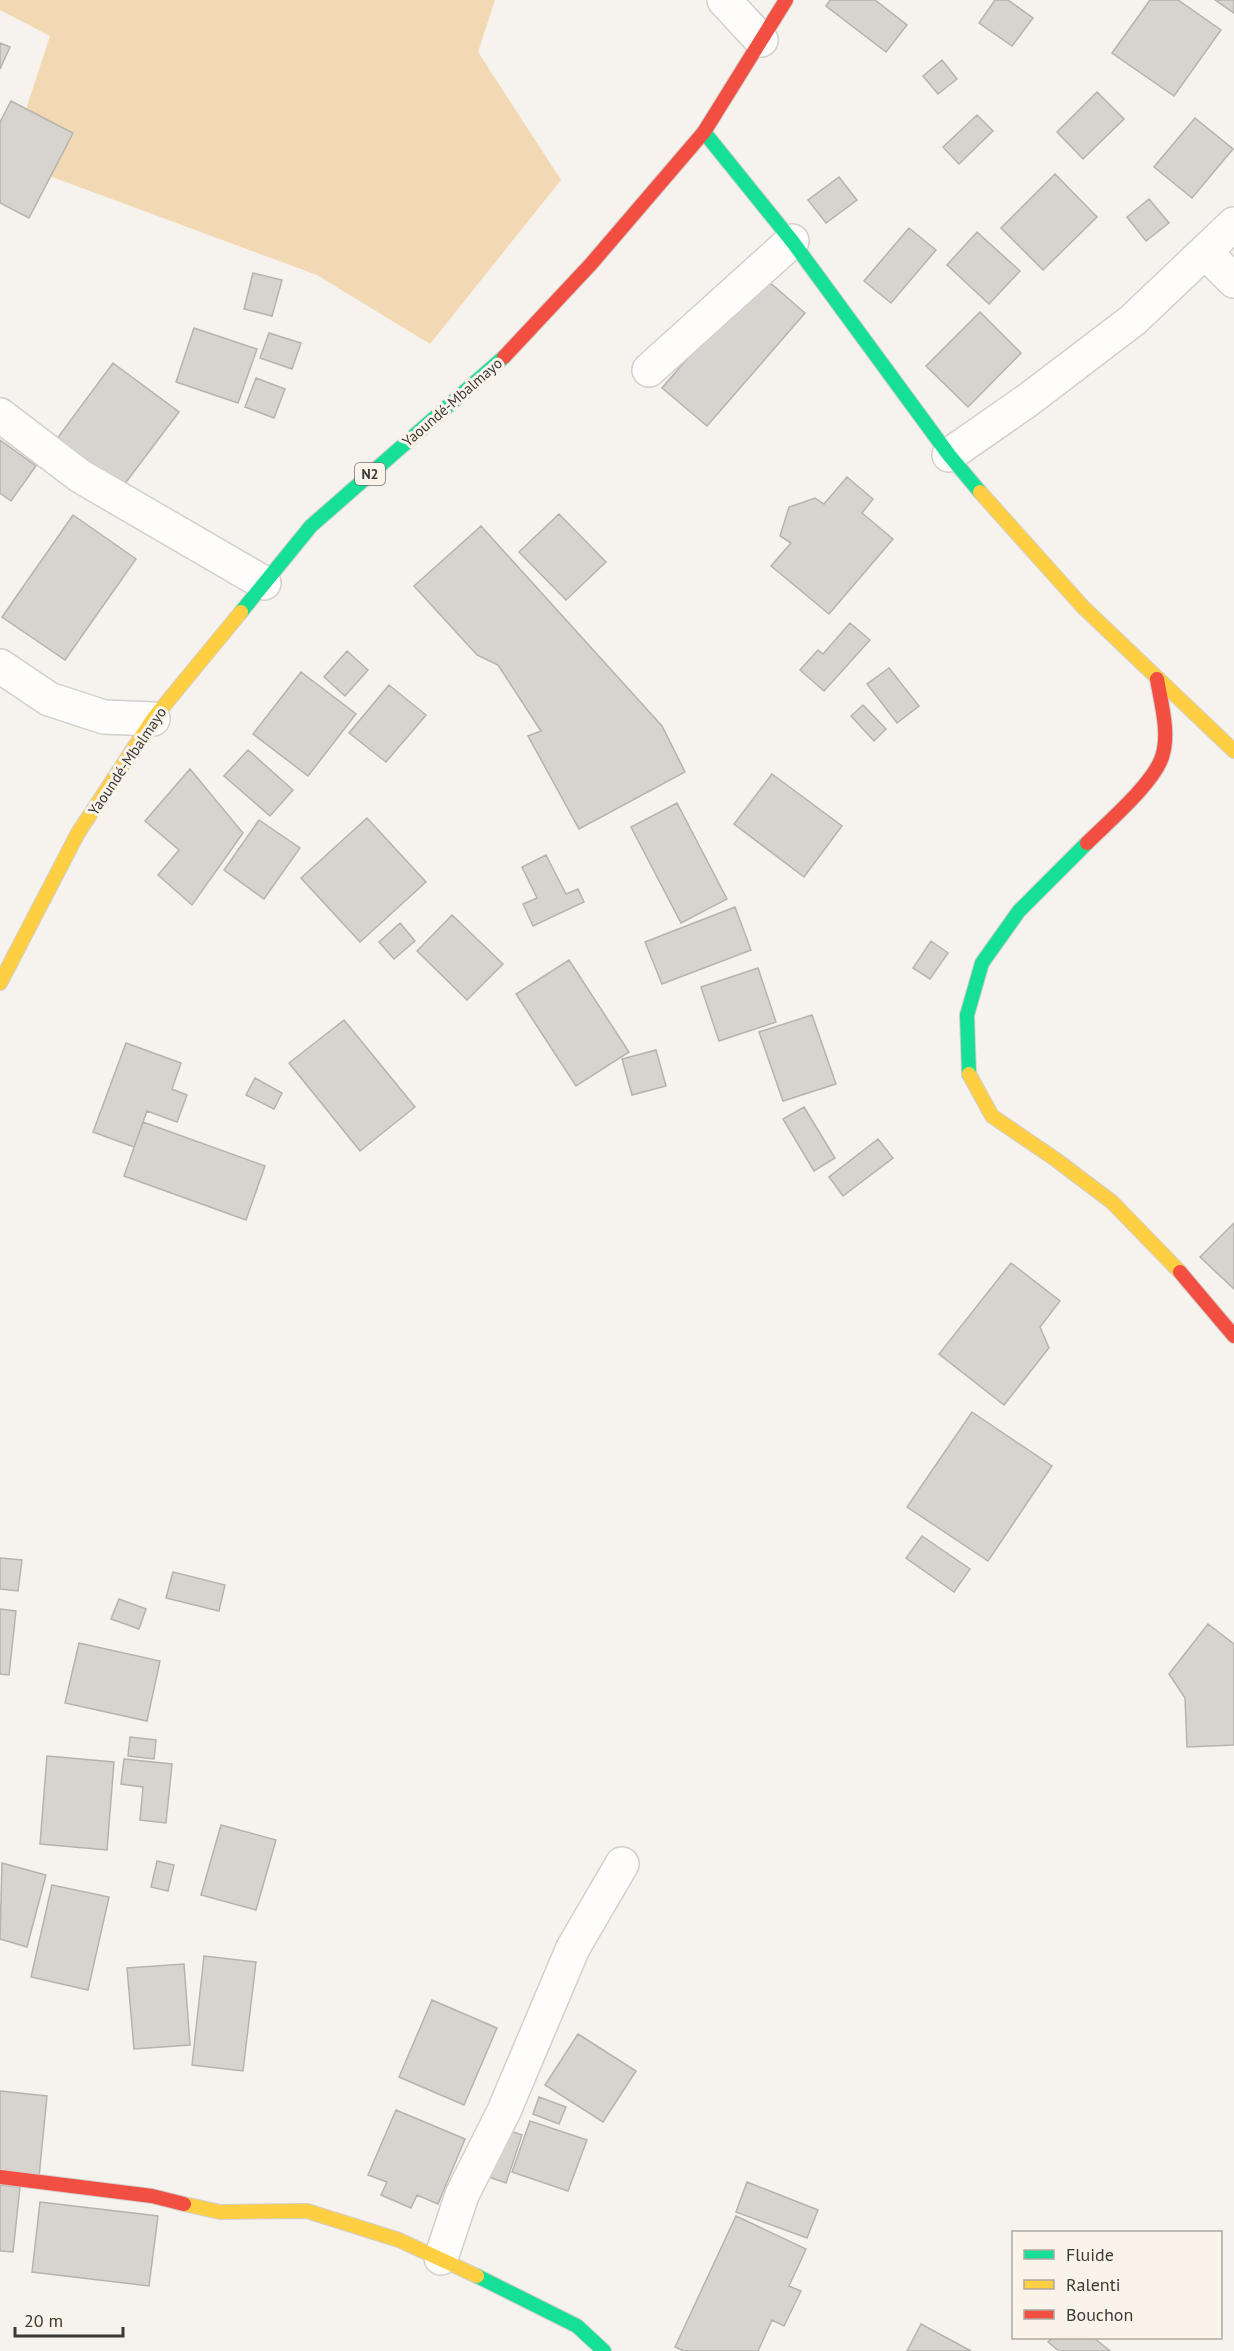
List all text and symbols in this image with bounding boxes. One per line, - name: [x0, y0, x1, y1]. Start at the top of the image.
- street label: Yaoundé-Mbalmayo: [398, 353, 506, 451]
- road number: N2: [355, 463, 385, 485]
- street label: Yaoundé-Mbalmayo: [84, 703, 170, 819]
- legend: [1012, 2231, 1222, 2339]
- text: Fluide: [1066, 2243, 1114, 2266]
- text: Ralenti: [1066, 2273, 1121, 2296]
- scale bar: [15, 2300, 123, 2338]
- text: Bouchon: [1066, 2303, 1133, 2326]
- text: 20 m: [24, 2309, 63, 2332]

